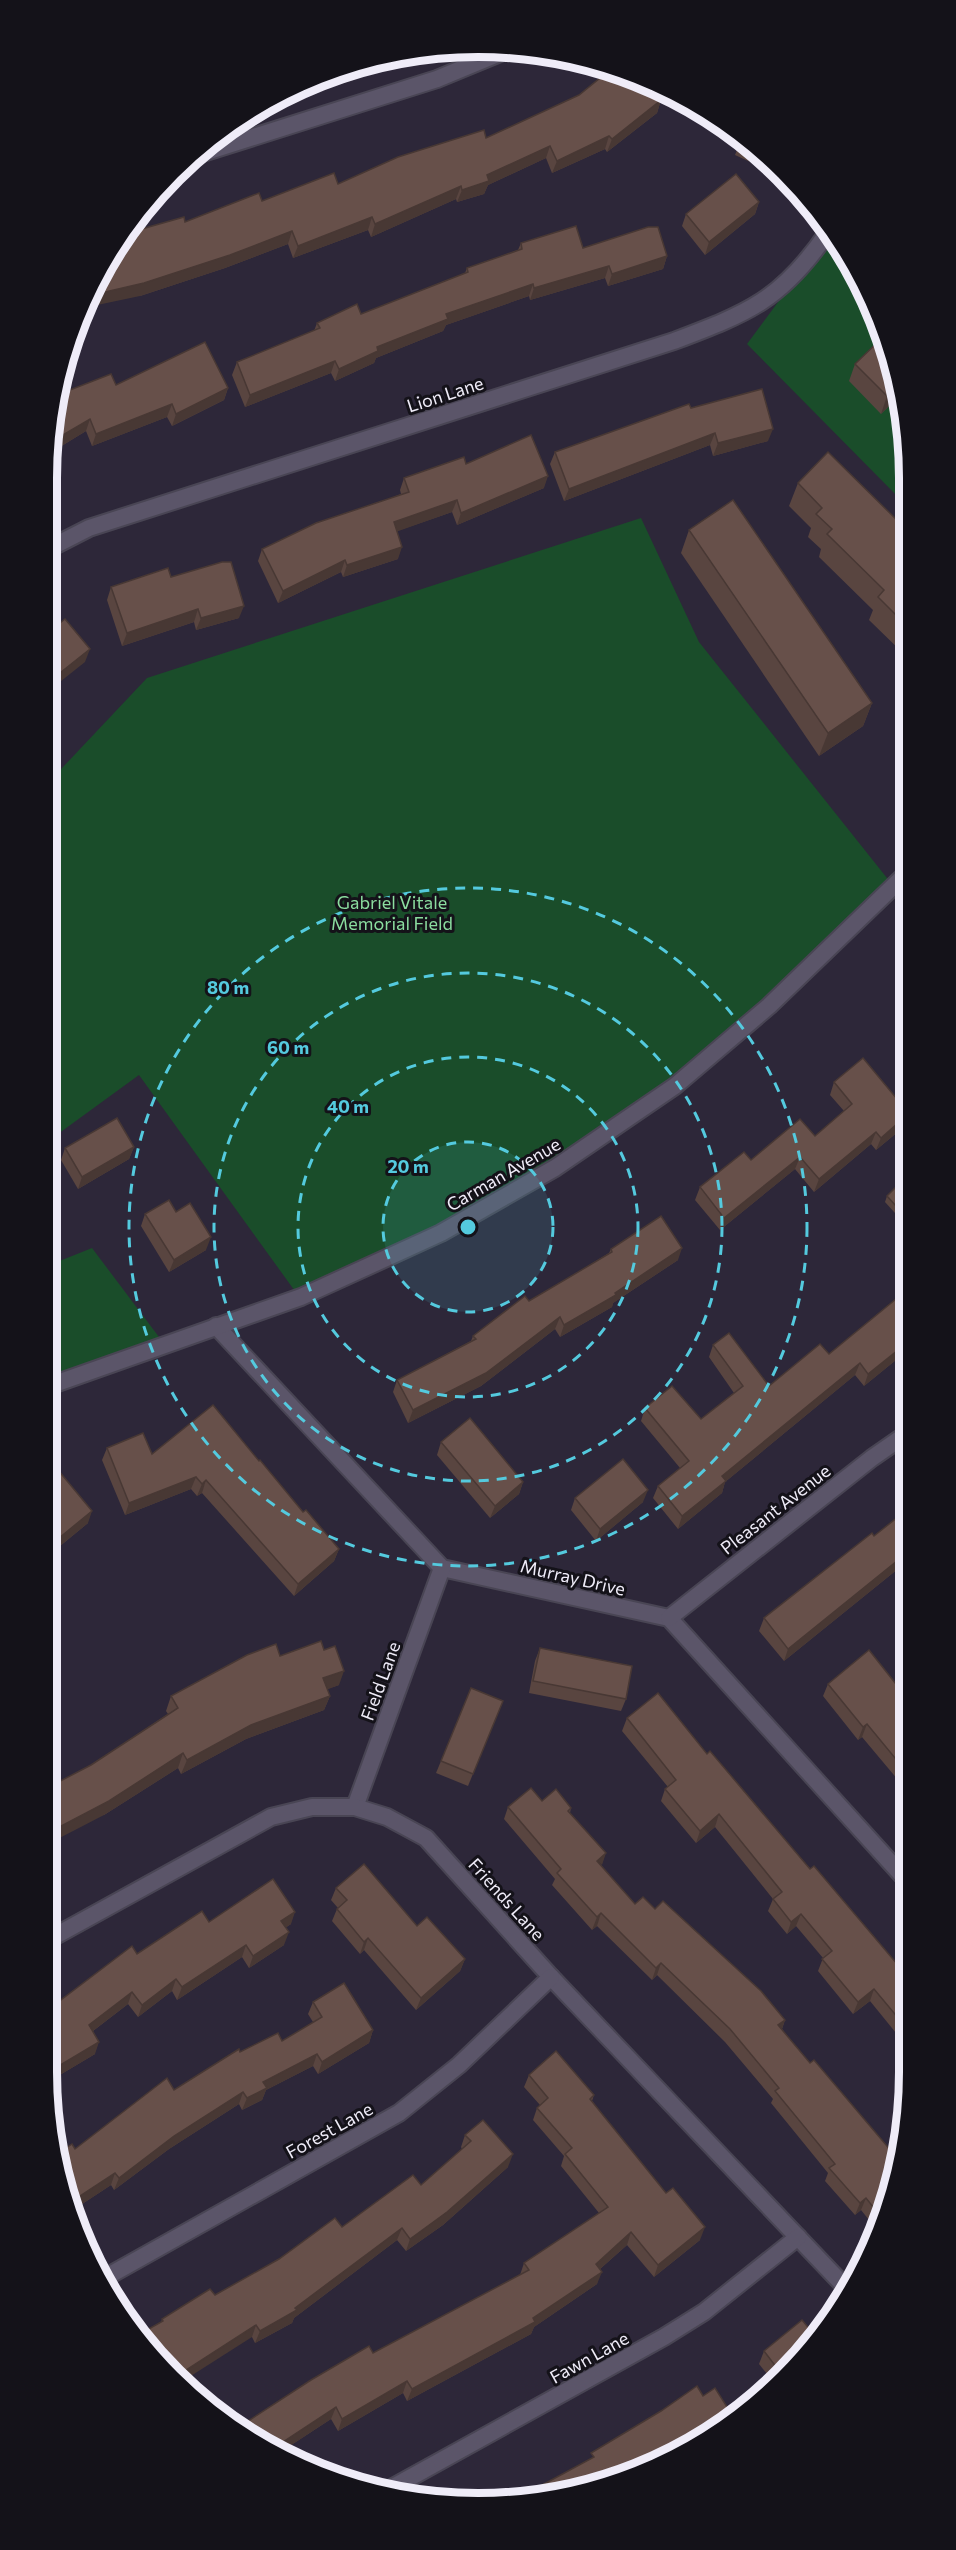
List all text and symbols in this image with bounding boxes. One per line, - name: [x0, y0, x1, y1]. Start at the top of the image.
- street label: Lion Lane: [404, 371, 486, 417]
- park label: Gabriel Vitale Memorial Field: [331, 891, 453, 934]
- text: 80 m: [207, 976, 249, 998]
- text: 60 m: [267, 1036, 309, 1058]
- text: 40 m: [327, 1095, 369, 1117]
- street label: Carman Avenue: [442, 1133, 564, 1215]
- text: 20 m: [387, 1155, 429, 1177]
- centre of rings: [458, 1217, 478, 1237]
- street label: Pleasant Avenue: [716, 1459, 834, 1559]
- street label: Murray Drive: [518, 1554, 628, 1600]
- street label: Field Lane: [356, 1639, 404, 1723]
- street label: Friends Lane: [464, 1853, 550, 1945]
- street label: Forest Lane: [282, 2097, 376, 2163]
- street label: Fawn Lane: [546, 2326, 632, 2388]

